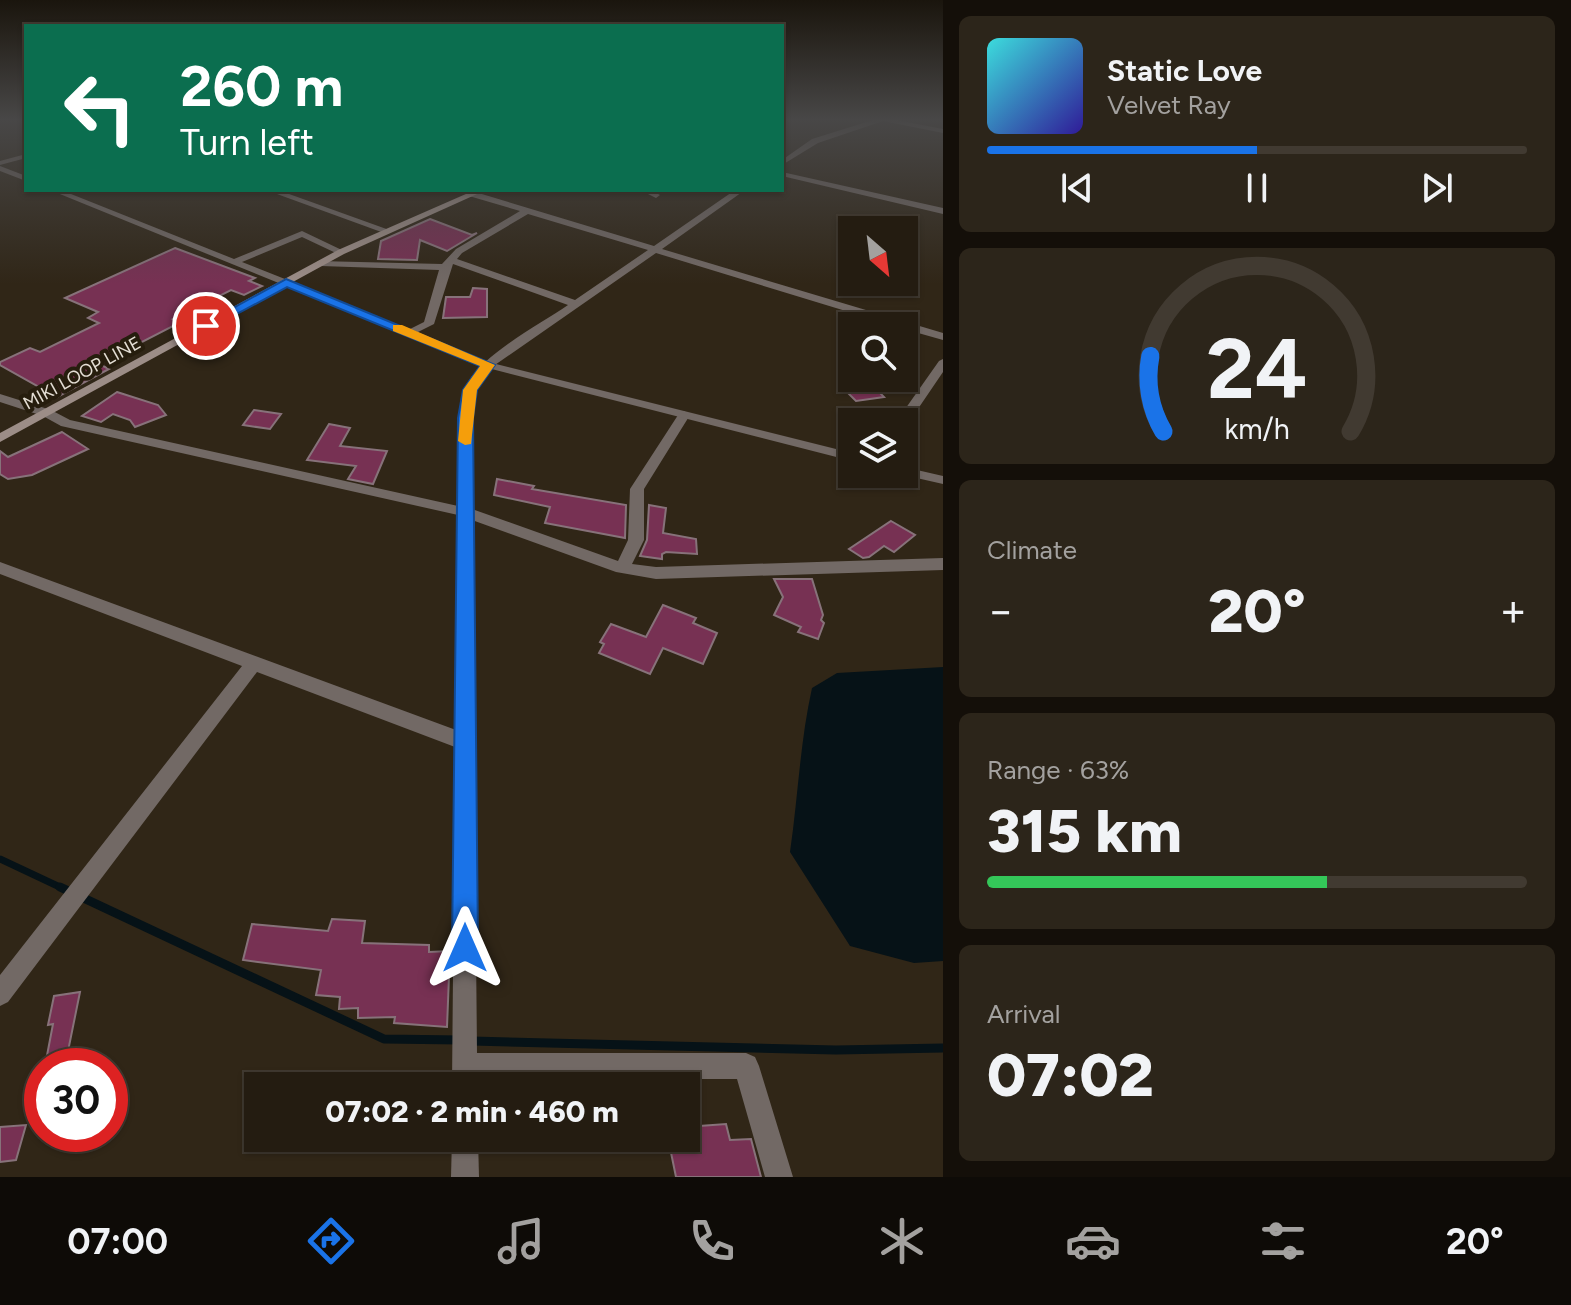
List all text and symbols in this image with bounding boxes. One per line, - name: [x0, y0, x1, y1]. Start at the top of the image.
- text: Static Love: [1107, 52, 1262, 89]
- text: 260 m: [180, 53, 343, 120]
- icon: left: [48, 56, 152, 160]
- text: Velvet Ray: [1107, 89, 1231, 121]
- text: Turn left: [180, 121, 314, 164]
- icon: previous: [1055, 166, 1099, 210]
- icon: pause: [1235, 166, 1279, 210]
- icon: next: [1415, 166, 1459, 210]
- north arrow: [838, 216, 918, 296]
- map controls: [838, 216, 918, 488]
- pin: [172, 292, 240, 360]
- icon: arrive: [184, 304, 228, 348]
- button: search: [838, 312, 918, 392]
- text: 24: [1207, 319, 1307, 419]
- street label: MIKI LOOP LINE: [19, 332, 145, 414]
- button: layers: [838, 408, 918, 488]
- text: km/h: [1224, 412, 1290, 446]
- text: Climate: [987, 534, 1077, 566]
- text: 20°: [1208, 575, 1306, 647]
- text: −: [987, 584, 1014, 637]
- text: +: [1500, 584, 1527, 637]
- text: Range · 63%: [987, 754, 1129, 786]
- text: 315 km: [987, 795, 1182, 867]
- position arrow: [423, 906, 507, 990]
- text: Arrival: [987, 998, 1060, 1030]
- text: 07:02: [987, 1039, 1154, 1111]
- speed limit sign: 30: [24, 1048, 128, 1152]
- text: 07:02 · 2 min · 460 m: [325, 1093, 619, 1130]
- icon: directions: [303, 1213, 359, 1269]
- icon: music: [493, 1213, 549, 1269]
- icon: phone: [684, 1213, 740, 1269]
- icon: climate: [874, 1213, 930, 1269]
- icon: car: [1065, 1213, 1121, 1269]
- icon: filters: [1255, 1213, 1311, 1269]
- text: 07:00: [67, 1220, 168, 1263]
- text: 20°: [1446, 1220, 1504, 1263]

